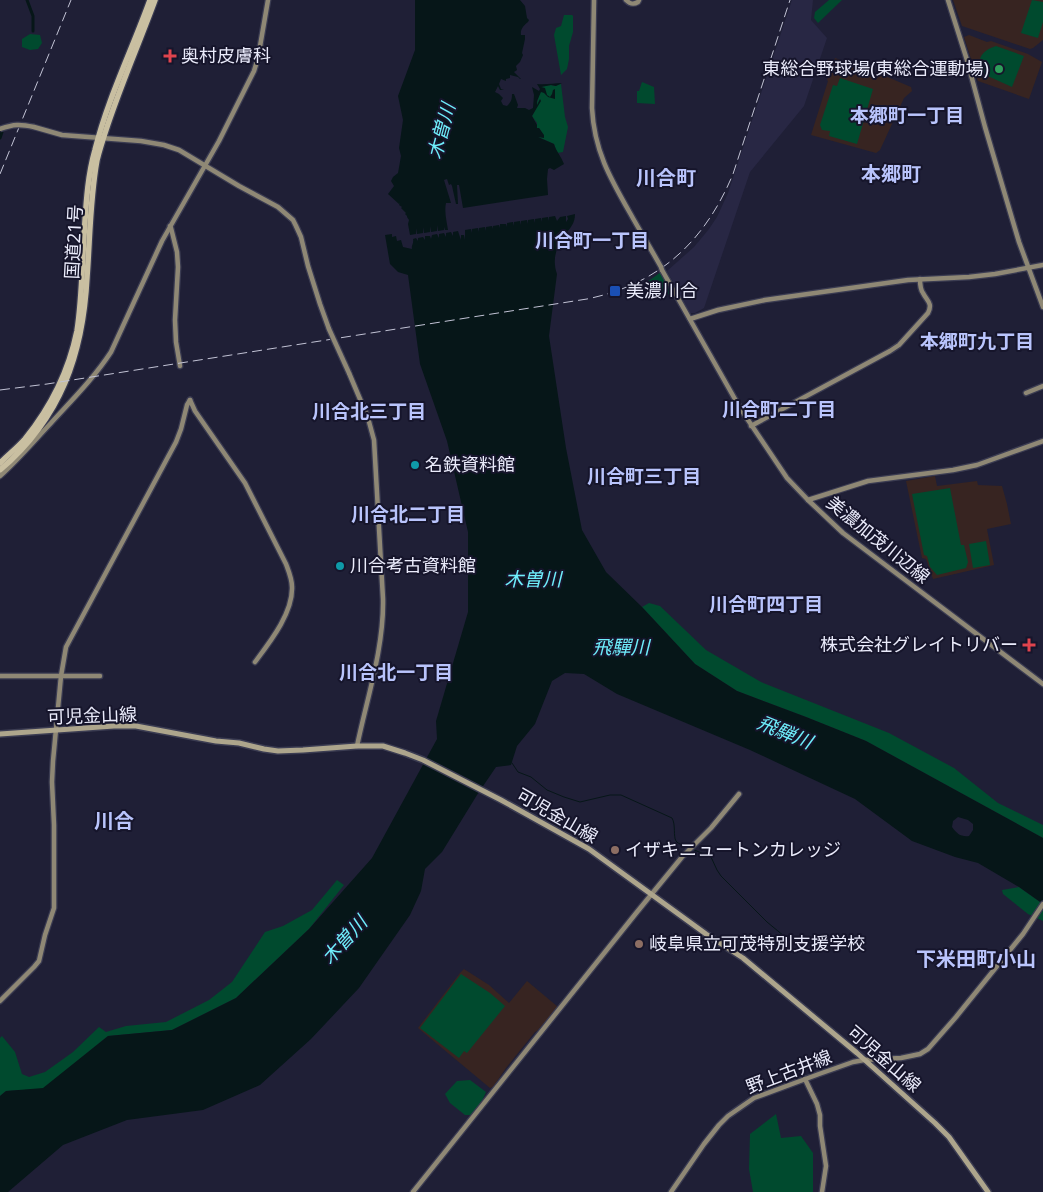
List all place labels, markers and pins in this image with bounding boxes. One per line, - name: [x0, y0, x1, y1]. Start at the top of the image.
- place label: 奥村皮膚科: [181, 43, 271, 67]
- marker: 奥村皮膚科: [163, 49, 177, 63]
- place label: 東総合野球場(東総合運動場): [762, 56, 989, 80]
- marker: 東総合野球場(東総合運動場): [993, 63, 1005, 75]
- place label: 美濃川合: [626, 278, 698, 302]
- marker: 美濃川合: [608, 284, 622, 298]
- place label: 名鉄資料館: [425, 452, 515, 476]
- marker: 名鉄資料館: [409, 459, 421, 471]
- place label: 川合考古資料館: [350, 553, 476, 577]
- marker: 川合考古資料館: [334, 560, 346, 572]
- place label: 株式会社グレイトリバー: [820, 632, 1018, 656]
- marker: 株式会社グレイトリバー: [1022, 638, 1036, 652]
- place label: イザキニュートンカレッジ: [625, 837, 841, 861]
- marker: イザキニュートンカレッジ: [609, 844, 621, 856]
- place label: 岐阜県立可茂特別支援学校: [649, 931, 865, 955]
- marker: 岐阜県立可茂特別支援学校: [633, 938, 645, 950]

